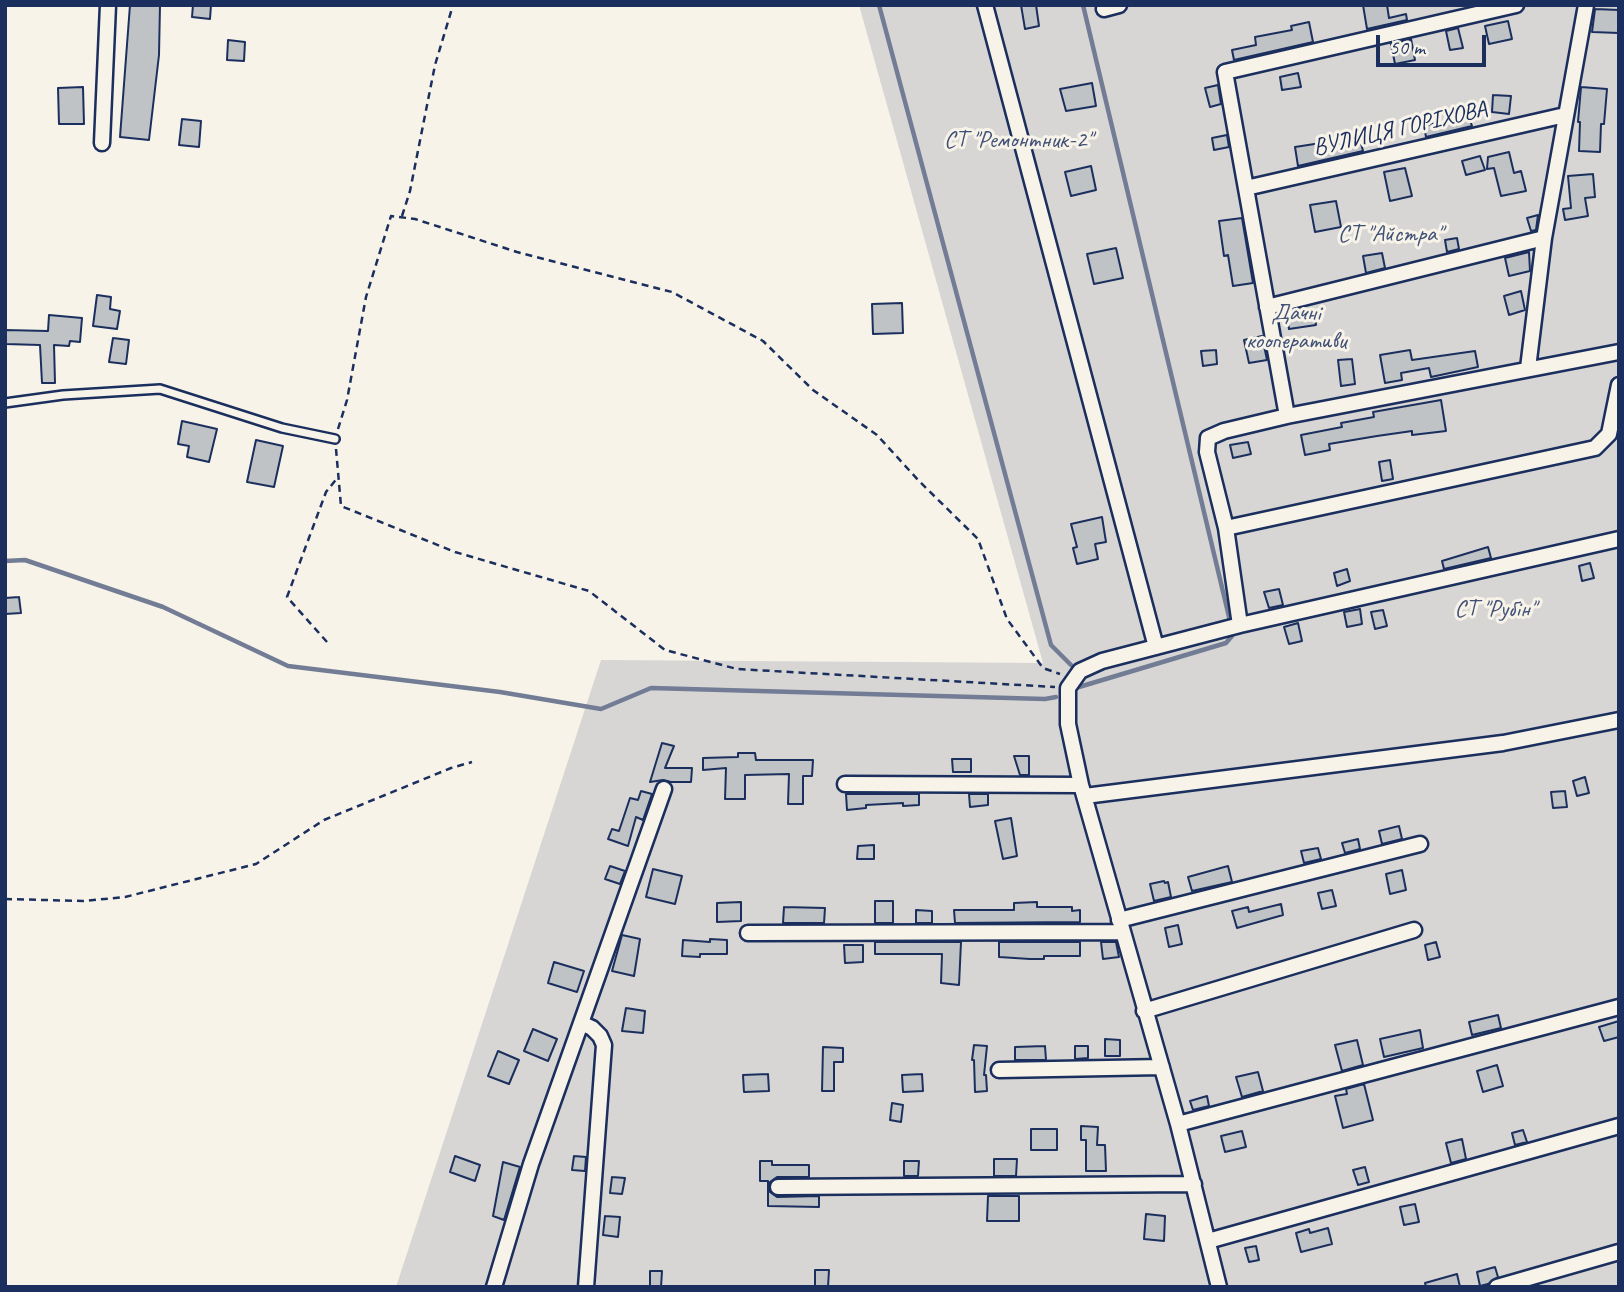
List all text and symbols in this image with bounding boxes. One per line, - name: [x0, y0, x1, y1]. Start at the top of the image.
- scale bar: [1379, 21, 1489, 65]
- text: 50 m: [1389, 34, 1425, 60]
- street label: ВУЛИЦЯ ГОРІХОВА: [1310, 95, 1490, 163]
- park label: СТ "Ремонтник-2": [944, 127, 1092, 155]
- park label: СТ "Айстра": [1338, 221, 1442, 249]
- park label: Дачні кооперативи: [1246, 300, 1346, 356]
- park label: СТ "Рубін": [1454, 596, 1536, 624]

